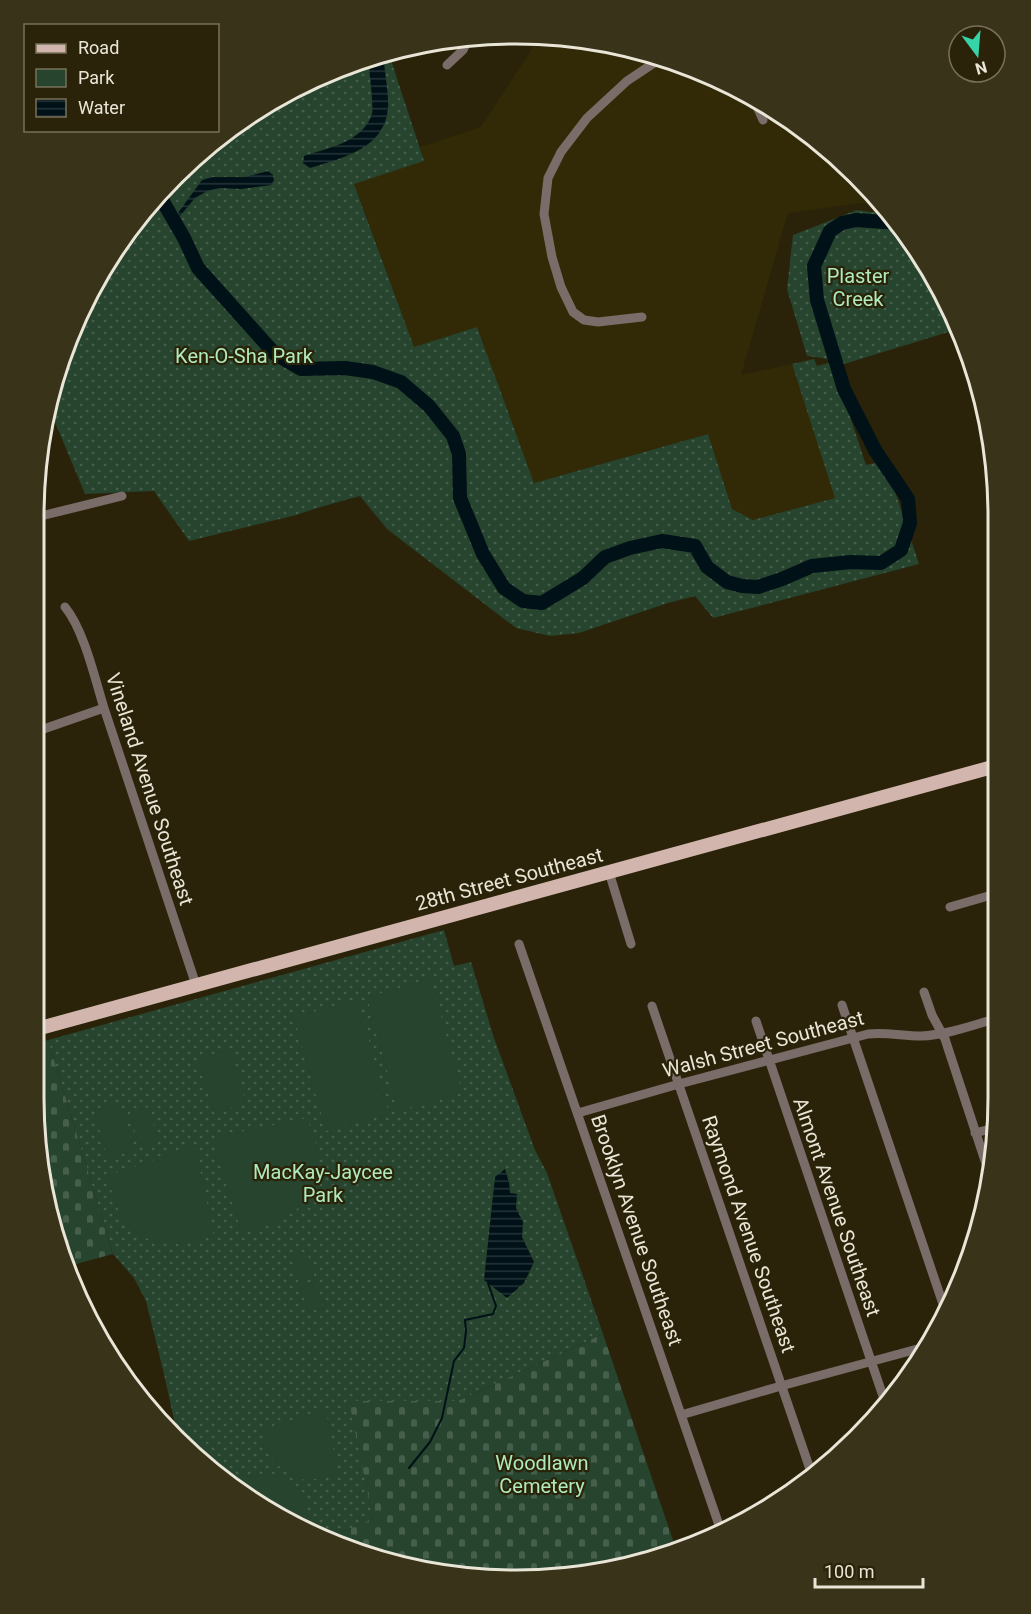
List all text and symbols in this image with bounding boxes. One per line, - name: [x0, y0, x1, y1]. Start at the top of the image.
- legend: [24, 24, 219, 132]
- north arrow: [947, 24, 1007, 84]
- text: Road: [78, 37, 119, 58]
- text: N: [973, 57, 989, 79]
- text: Park: [78, 67, 115, 88]
- text: Water: [78, 97, 125, 118]
- park label: Plaster Creek: [827, 264, 890, 311]
- park label: Ken-O-Sha Park: [175, 344, 314, 368]
- street label: Vineland Avenue Southeast: [101, 670, 199, 908]
- street label: 28th Street Southeast: [413, 842, 605, 916]
- street label: Walsh Street Southeast: [660, 1006, 866, 1082]
- street label: Almont Avenue Southeast: [788, 1094, 886, 1320]
- street label: Brooklyn Avenue Southeast: [586, 1111, 688, 1349]
- street label: Raymond Avenue Southeast: [697, 1112, 801, 1356]
- park label: MacKay-Jaycee Park: [253, 1160, 393, 1207]
- park label: Woodlawn Cemetery: [495, 1451, 589, 1498]
- scale bar: [815, 1551, 923, 1589]
- text: 100 m: [824, 1561, 875, 1582]

